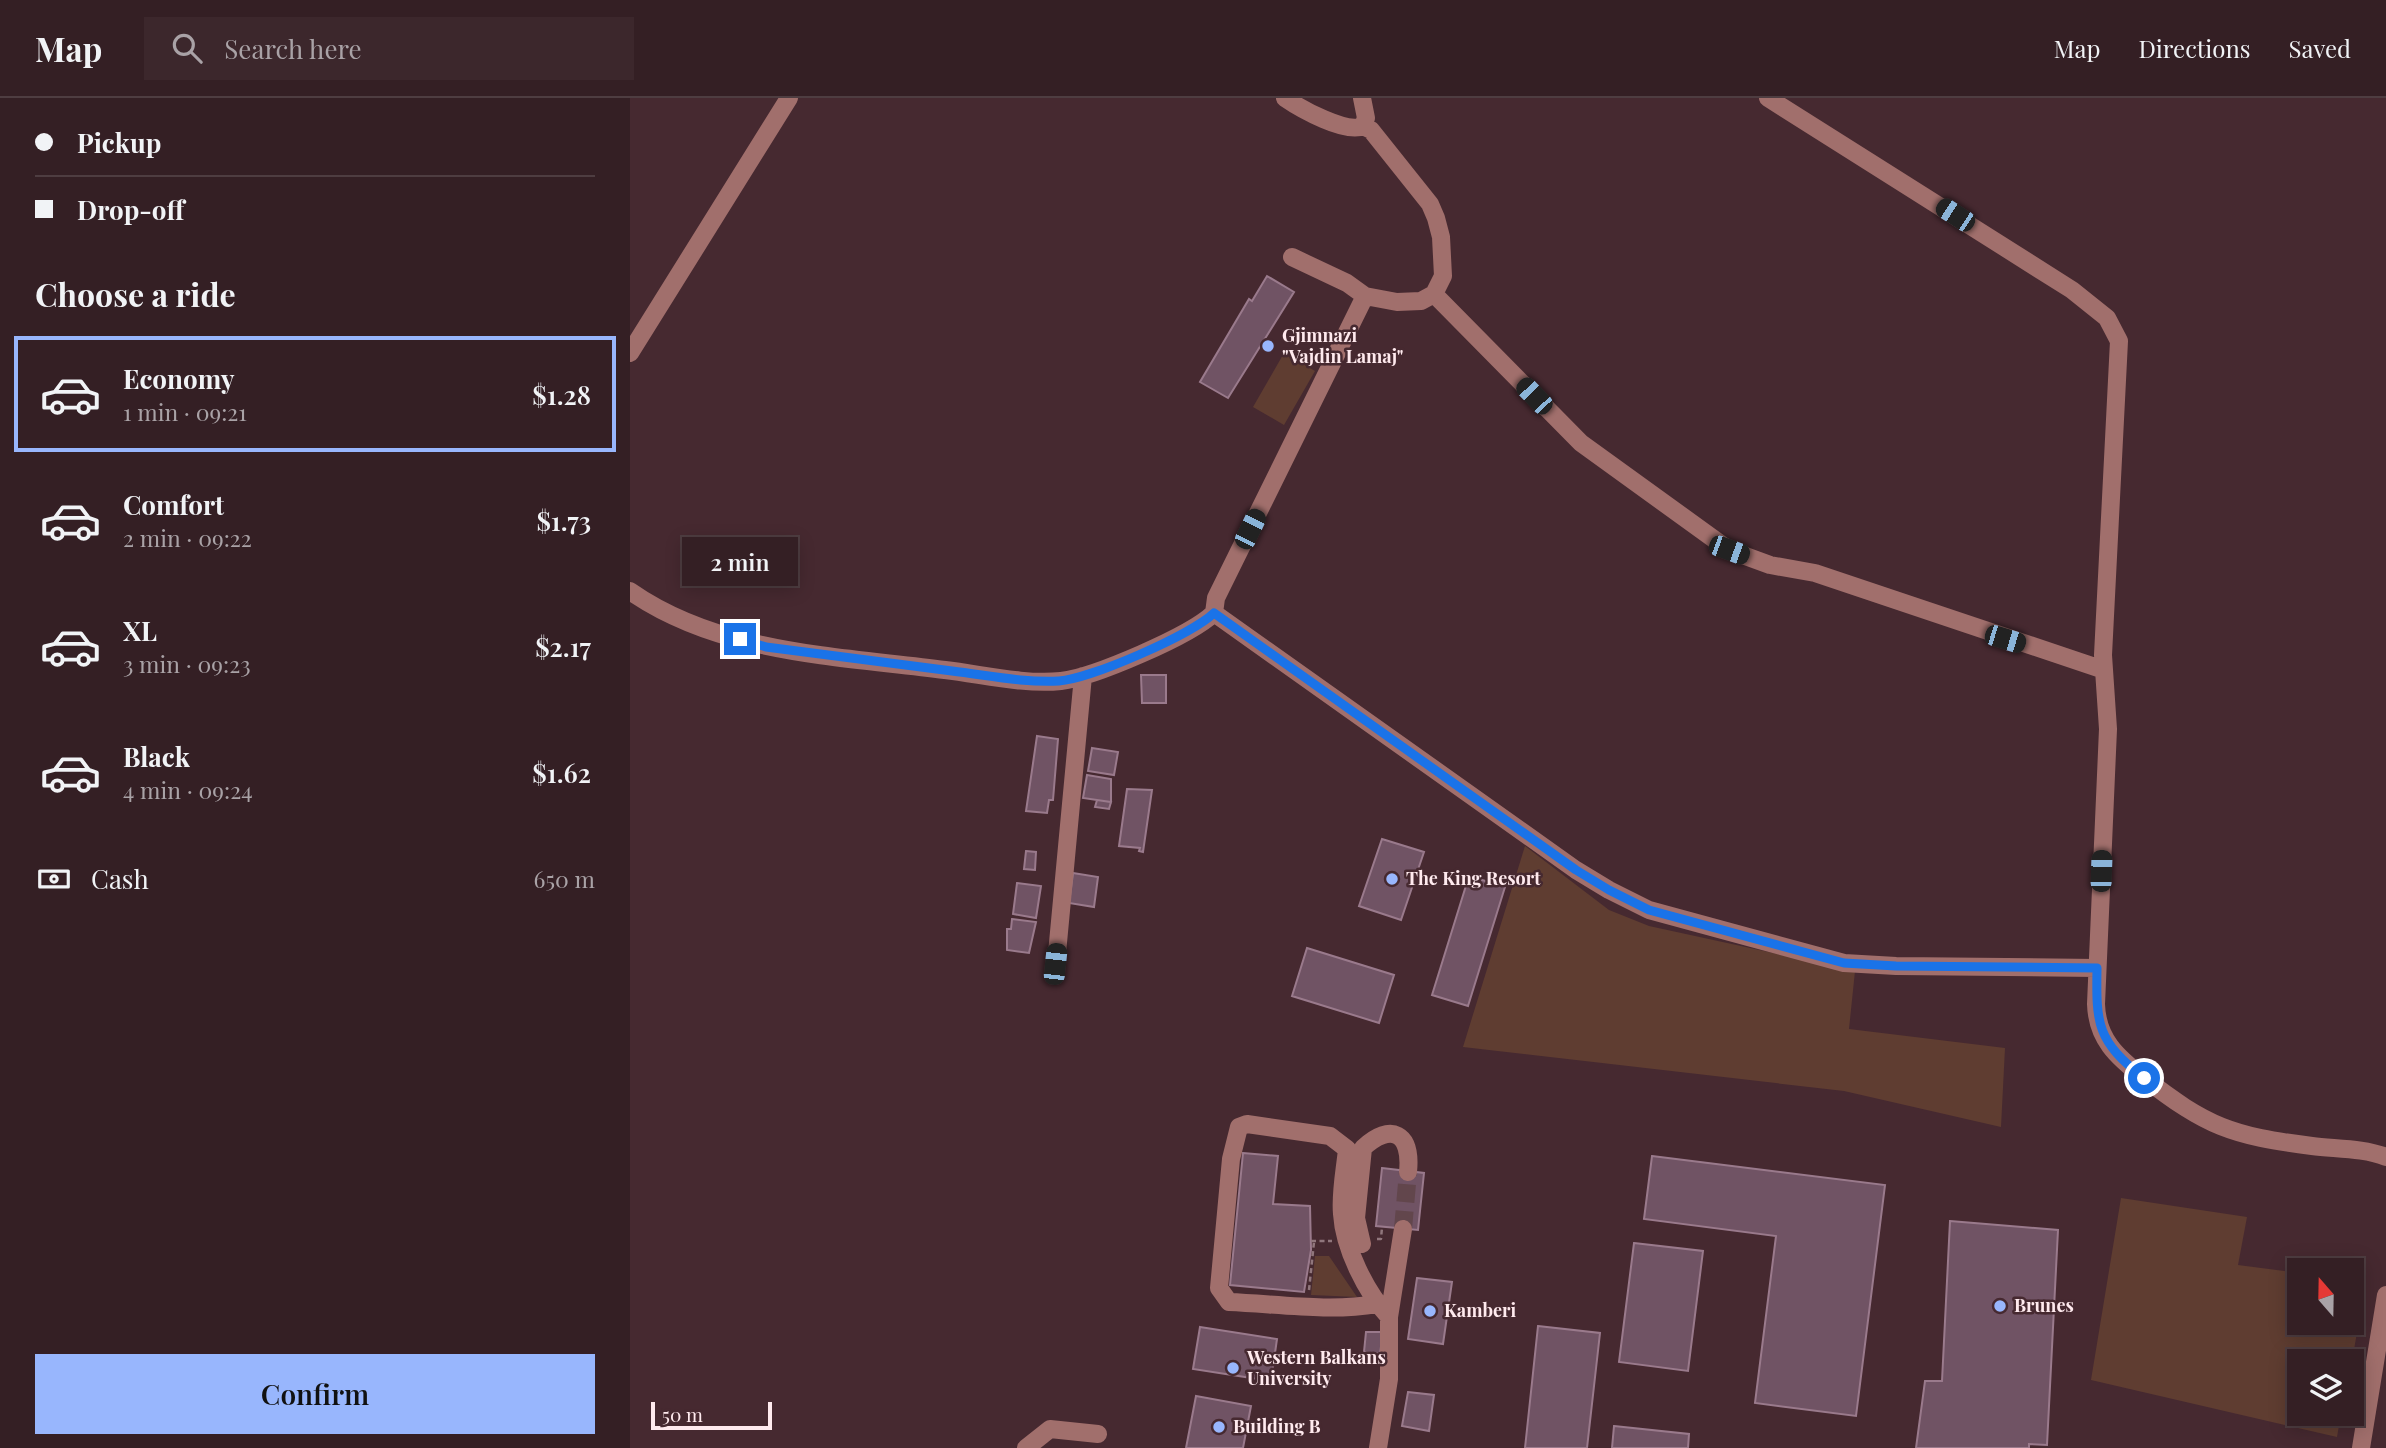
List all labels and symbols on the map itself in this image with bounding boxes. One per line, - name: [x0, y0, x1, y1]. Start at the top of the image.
- car: [1932, 195, 1979, 235]
- place label: Gjimnazi "Vajdin Lamaj": [1282, 323, 1403, 368]
- marker: Gjimnazi "Vajdin Lamaj": [1260, 338, 1276, 354]
- car: [1512, 374, 1557, 418]
- car: [1232, 506, 1269, 552]
- car: [1706, 533, 1753, 567]
- callout: 2 min: [682, 538, 798, 587]
- route end: [724, 623, 756, 655]
- car: [1982, 623, 2029, 655]
- car: [2090, 850, 2113, 892]
- place label: The King Resort: [1406, 866, 1541, 890]
- marker: The King Resort: [1384, 871, 1400, 887]
- car: [1043, 942, 1068, 986]
- route start: [2128, 1062, 2160, 1094]
- north arrow: [2287, 1258, 2364, 1335]
- place label: Brunes: [2014, 1293, 2074, 1317]
- place label: Kamberi: [1444, 1298, 1516, 1322]
- marker: Brunes: [1992, 1298, 2008, 1314]
- marker: Kamberi: [1422, 1303, 1438, 1319]
- place label: Western Balkans University: [1246, 1345, 1386, 1390]
- marker: Western Balkans University: [1225, 1360, 1241, 1376]
- scale bar: [651, 1399, 772, 1431]
- place label: Building B: [1233, 1414, 1321, 1438]
- marker: Building B: [1211, 1419, 1227, 1435]

